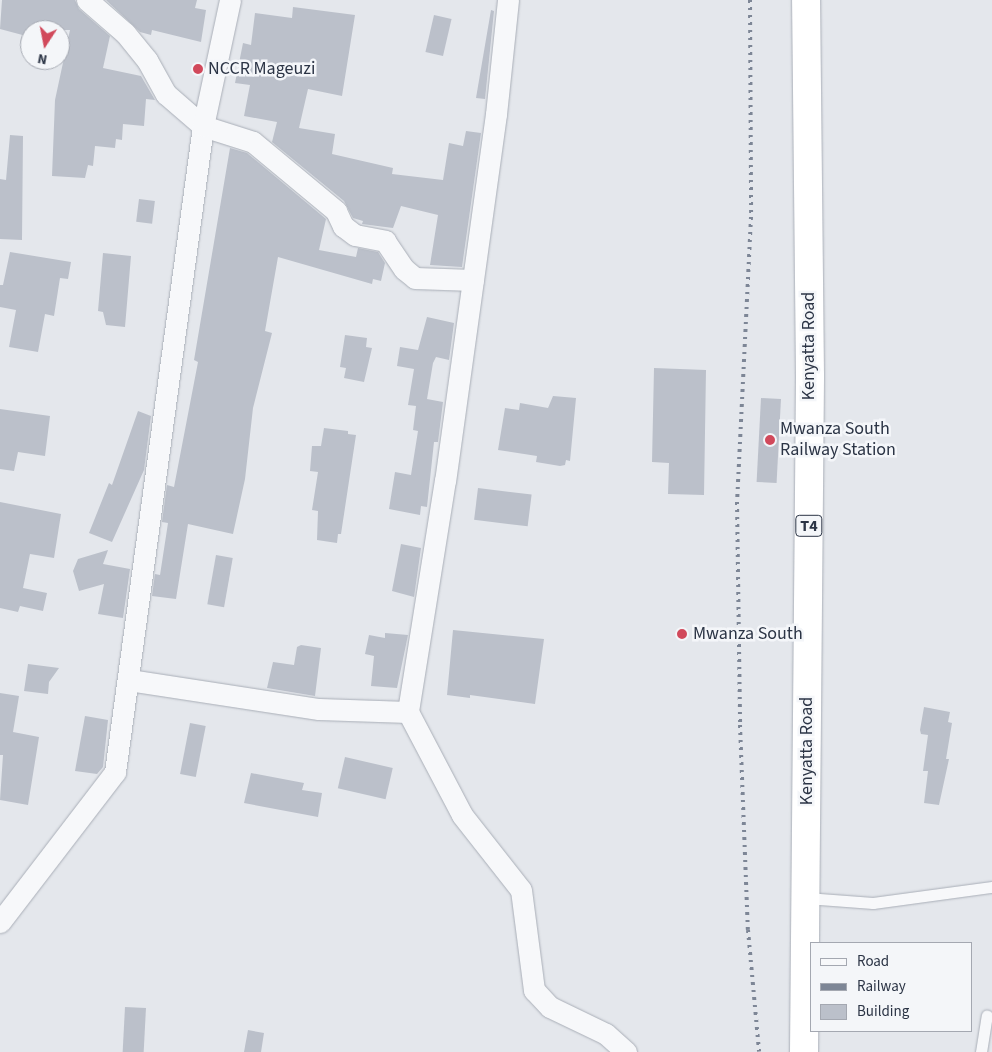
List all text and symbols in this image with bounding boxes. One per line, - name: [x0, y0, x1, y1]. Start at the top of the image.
- north arrow: [20, 20, 70, 70]
- text: N: [36, 48, 49, 69]
- place label: NCCR Mageuzi: [208, 58, 315, 80]
- marker: NCCR Mageuzi: [192, 63, 204, 75]
- street label: Kenyatta Road: [798, 292, 820, 400]
- place label: Mwanza South Railway Station: [780, 419, 896, 462]
- marker: Mwanza South Railway Station: [764, 434, 776, 446]
- road number: T4: [795, 512, 823, 540]
- place label: Mwanza South: [693, 623, 803, 645]
- marker: Mwanza South: [675, 627, 689, 641]
- street label: Kenyatta Road: [796, 697, 818, 805]
- legend: [810, 942, 972, 1032]
- text: Road: [857, 951, 889, 972]
- text: Railway: [857, 976, 906, 997]
- text: Building: [857, 1001, 909, 1022]

